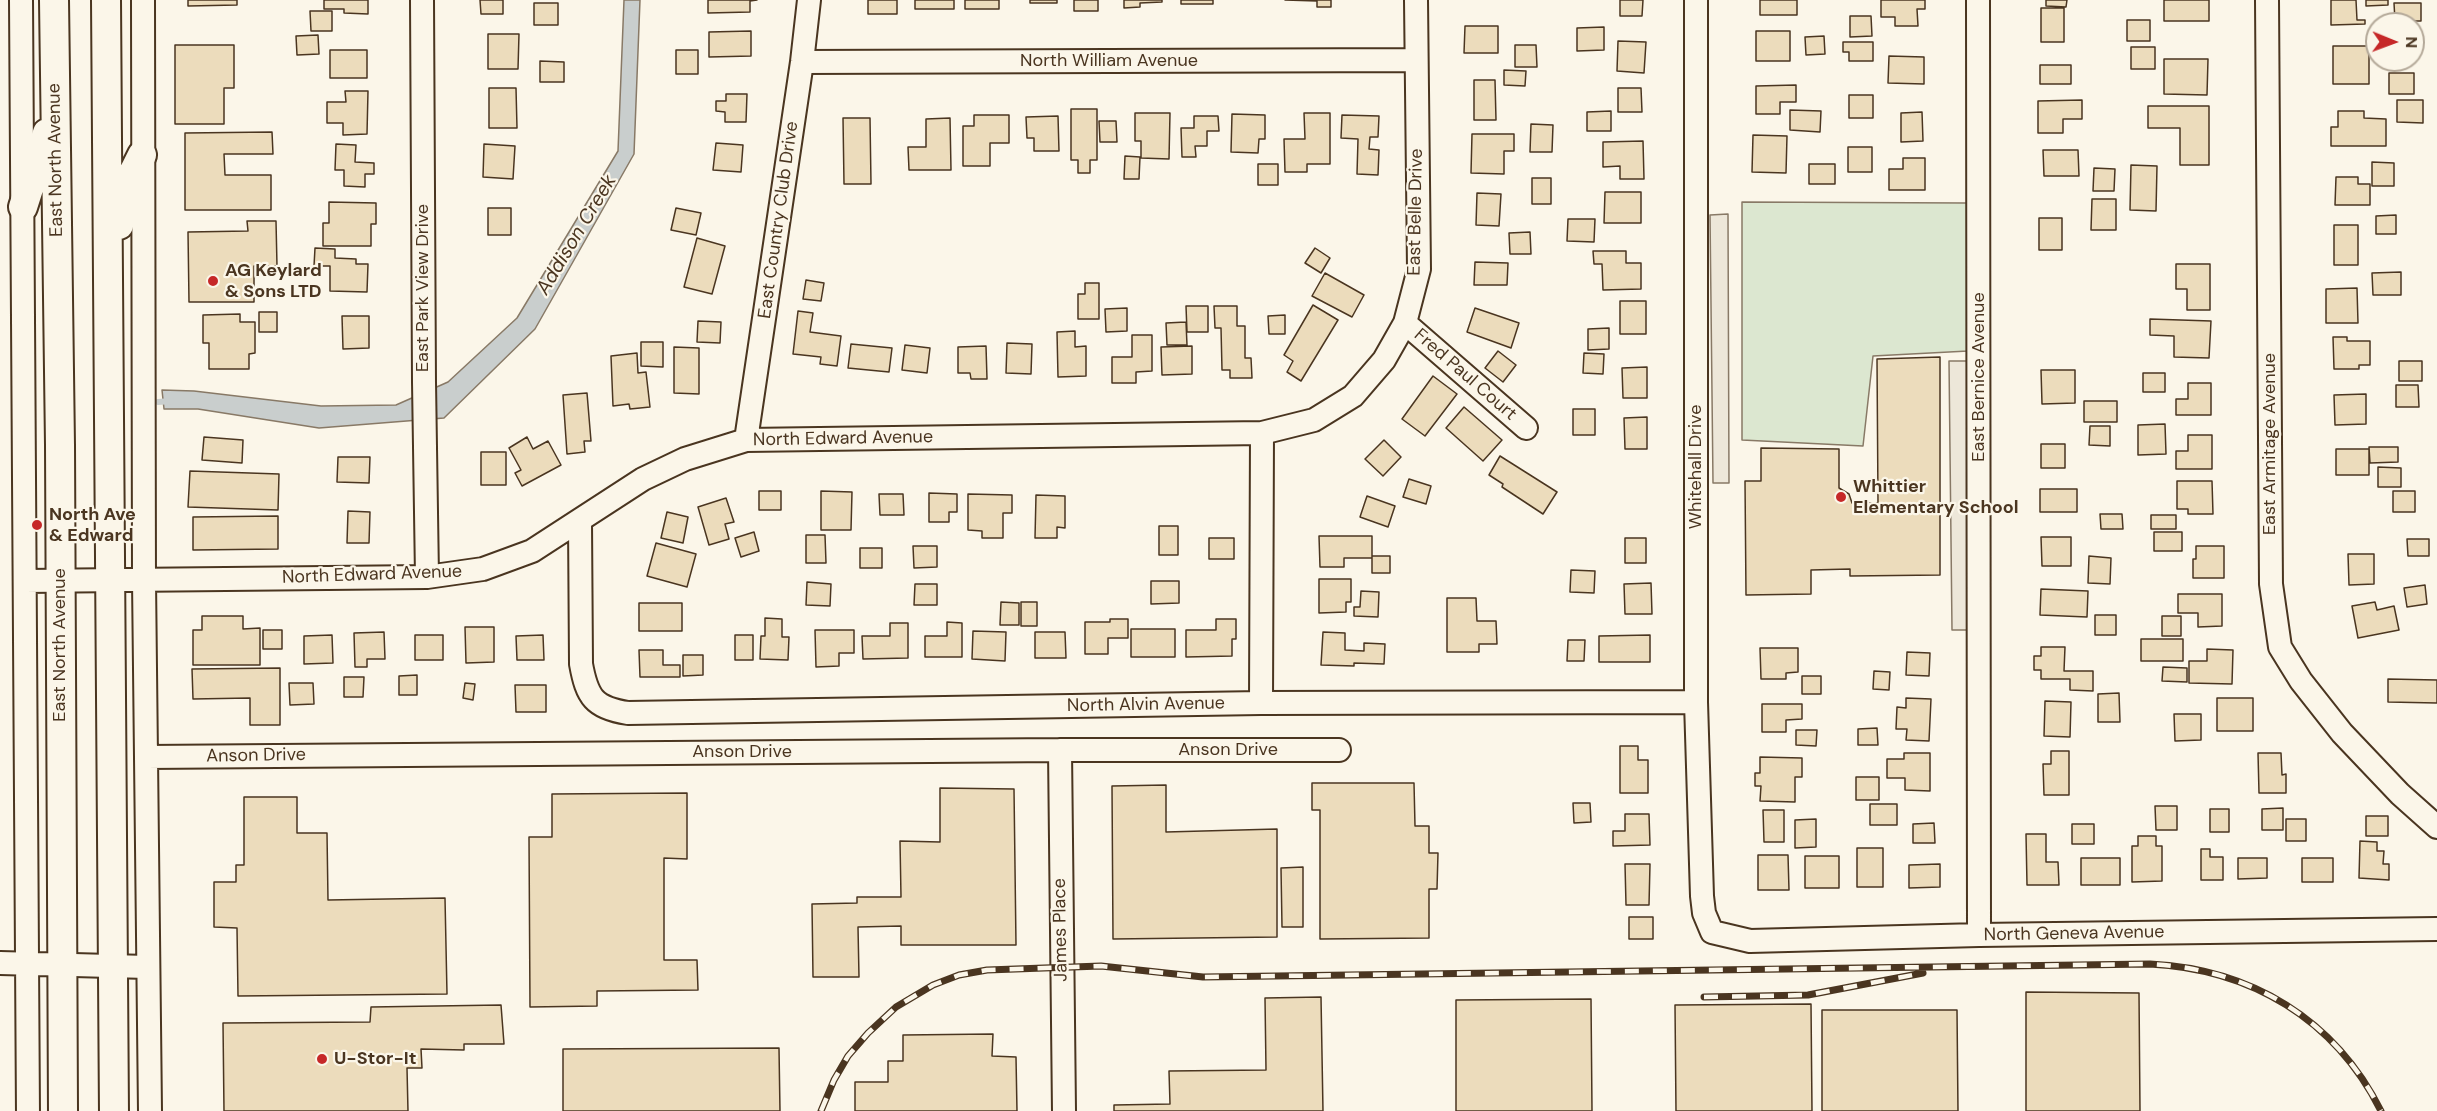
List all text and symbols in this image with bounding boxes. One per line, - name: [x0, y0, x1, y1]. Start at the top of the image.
- north arrow: [2365, 12, 2425, 72]
- text: N: [2401, 36, 2422, 48]
- street label: North William Avenue: [1020, 50, 1198, 72]
- street label: East North Avenue: [44, 83, 68, 237]
- street label: East Country Club Drive: [754, 120, 804, 320]
- street label: East Belle Drive: [1404, 148, 1428, 276]
- water label: Addison Creek: [532, 171, 622, 299]
- street label: East Park View Drive: [412, 204, 434, 372]
- place label: AG Keylard & Sons LTD: [225, 260, 322, 302]
- marker: AG Keylard & Sons LTD: [206, 274, 220, 288]
- street label: East Bernice Avenue: [1968, 292, 1990, 462]
- street label: Fred Paul Court: [1409, 325, 1521, 425]
- street label: East Armitage Avenue: [2259, 353, 2281, 535]
- street label: Whitehall Drive: [1685, 405, 1707, 529]
- street label: North Edward Avenue: [753, 427, 933, 451]
- place label: Whittier Elementary School: [1853, 476, 2019, 518]
- marker: Whittier Elementary School: [1834, 490, 1848, 504]
- place label: North Ave & Edward: [49, 504, 136, 546]
- marker: North Ave & Edward: [30, 518, 44, 532]
- street label: North Edward Avenue: [282, 561, 462, 589]
- street label: East North Avenue: [49, 568, 71, 722]
- street label: North Alvin Avenue: [1067, 693, 1225, 717]
- street label: Anson Drive: [1178, 739, 1278, 761]
- street label: Anson Drive: [692, 741, 792, 763]
- street label: Anson Drive: [206, 744, 306, 768]
- street label: James Place: [1049, 878, 1073, 982]
- street label: North Geneva Avenue: [1983, 922, 2165, 946]
- place label: U-Stor-It: [334, 1048, 417, 1070]
- marker: U-Stor-It: [315, 1052, 329, 1066]

